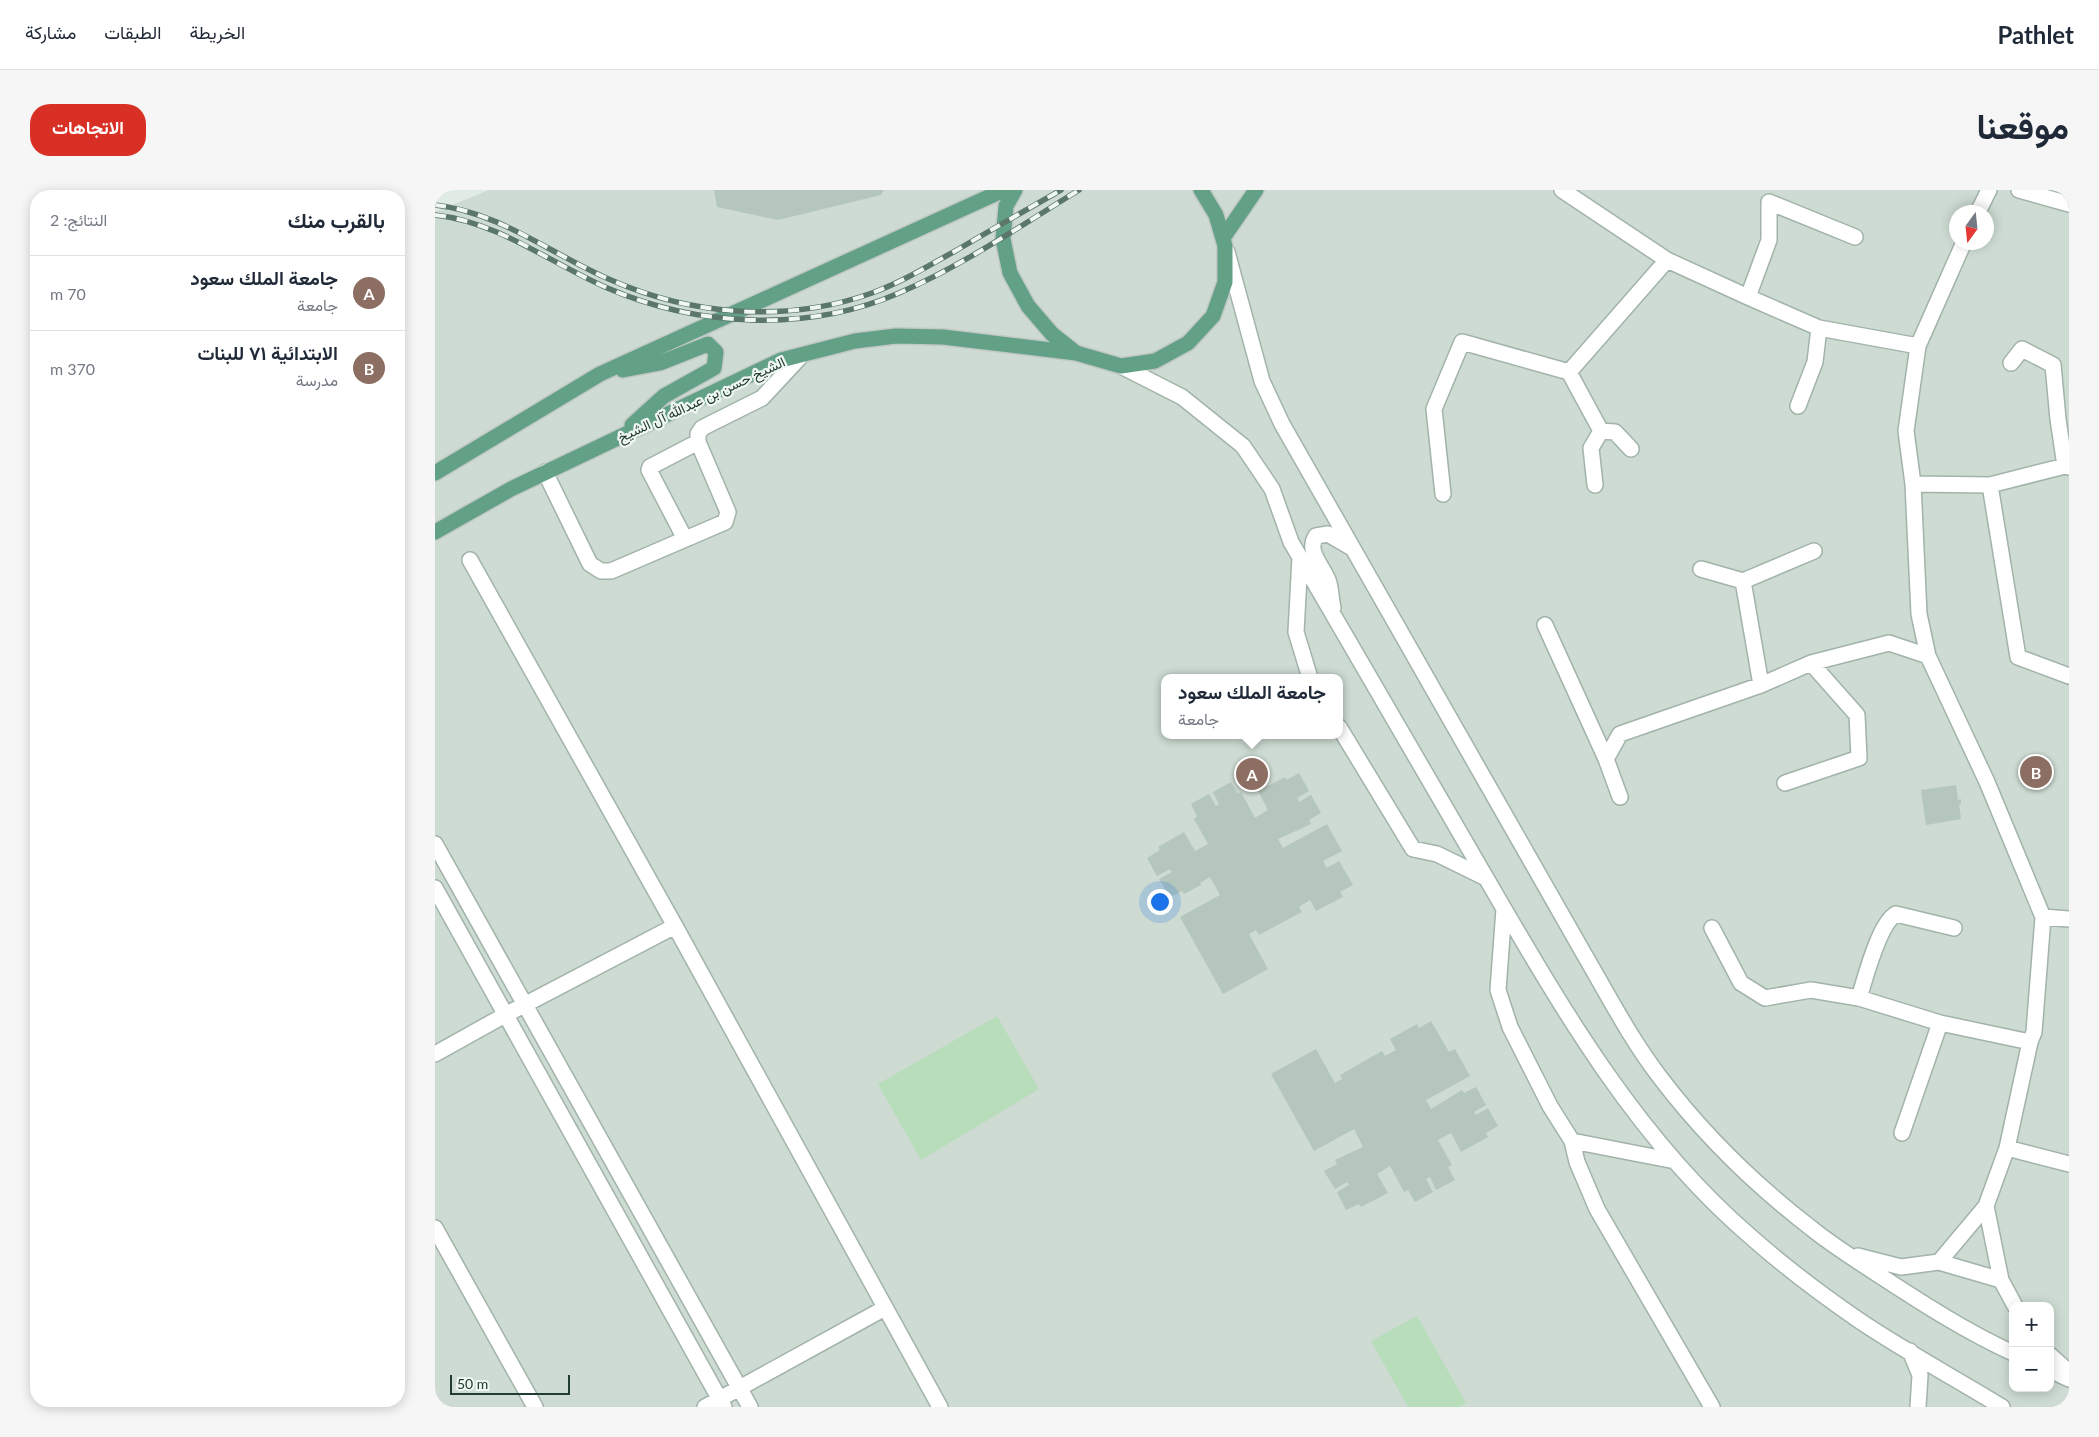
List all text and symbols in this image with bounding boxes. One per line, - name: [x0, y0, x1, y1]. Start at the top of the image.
- text: Pathlet: [1997, 20, 2074, 49]
- text: مشاركة: [25, 21, 76, 43]
- text: الطبقات: [104, 21, 161, 43]
- text: الخريطة: [189, 21, 245, 43]
- button: الاتجاهات: [30, 104, 146, 156]
- text: موقعنا: [1976, 104, 2069, 146]
- north arrow: [1949, 205, 1994, 250]
- text: بالقرب منك: [288, 207, 385, 232]
- text: النتائج: 2: [50, 210, 107, 229]
- text: جامعة الملك سعود: [190, 266, 338, 289]
- text: 70 m: [50, 284, 86, 303]
- text: A: [363, 284, 375, 303]
- text: جامعة: [297, 295, 338, 314]
- text: الابتدائية ٧١ للبنات: [197, 341, 338, 364]
- street label: الشيخ حسن بن عبدالله آل الشيخ: [615, 353, 789, 448]
- text: 370 m: [50, 359, 95, 378]
- text: B: [364, 359, 374, 378]
- text: مدرسة: [296, 370, 338, 389]
- popup: [1161, 674, 1343, 739]
- text: جامعة الملك سعود: [1178, 680, 1326, 703]
- text: جامعة: [1178, 709, 1219, 728]
- pin: B: [2020, 753, 2052, 791]
- pin: A: [1236, 755, 1268, 793]
- your location: [1147, 889, 1173, 915]
- map controls: [2009, 1302, 2054, 1392]
- button: +: [2009, 1302, 2054, 1347]
- button: −: [2009, 1347, 2054, 1392]
- scale bar: [450, 1372, 570, 1395]
- text: 50 m: [457, 1375, 488, 1392]

